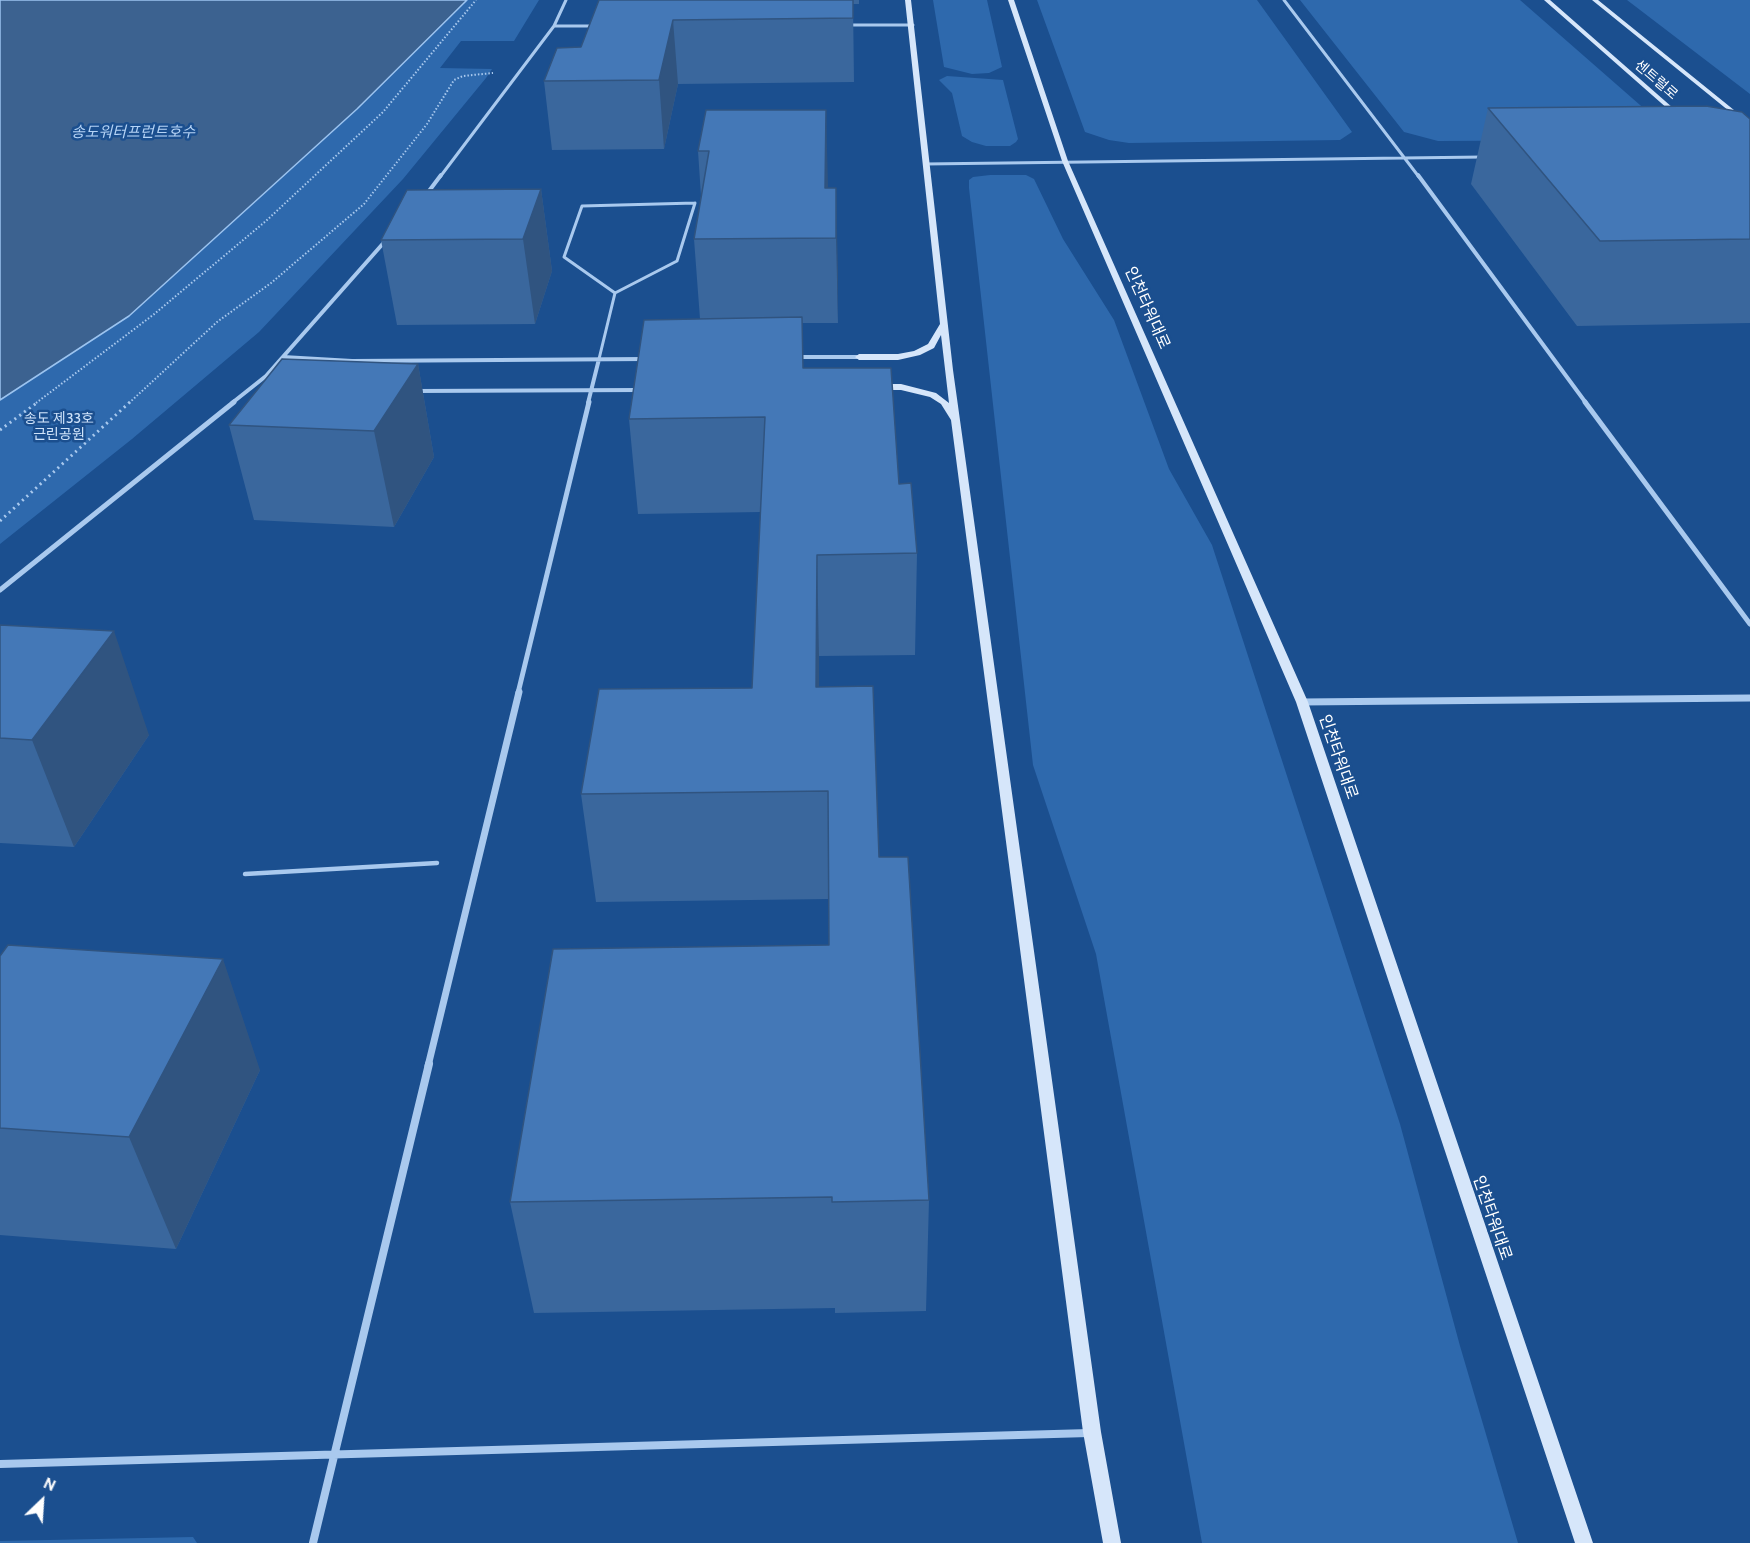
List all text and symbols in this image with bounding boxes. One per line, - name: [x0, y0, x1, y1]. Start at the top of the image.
- street label: 센트럴로: [1631, 57, 1681, 103]
- water label: 송도워터프런트호수: [71, 124, 195, 142]
- street label: 인천타워대로: [1120, 264, 1174, 352]
- park label: 송도 제33호 근린공원: [24, 411, 94, 443]
- street label: 인천타워대로: [1315, 712, 1361, 802]
- street label: 인천타워대로: [1469, 1173, 1515, 1263]
- north arrow: [12, 1471, 72, 1531]
- text: N: [41, 1473, 59, 1495]

